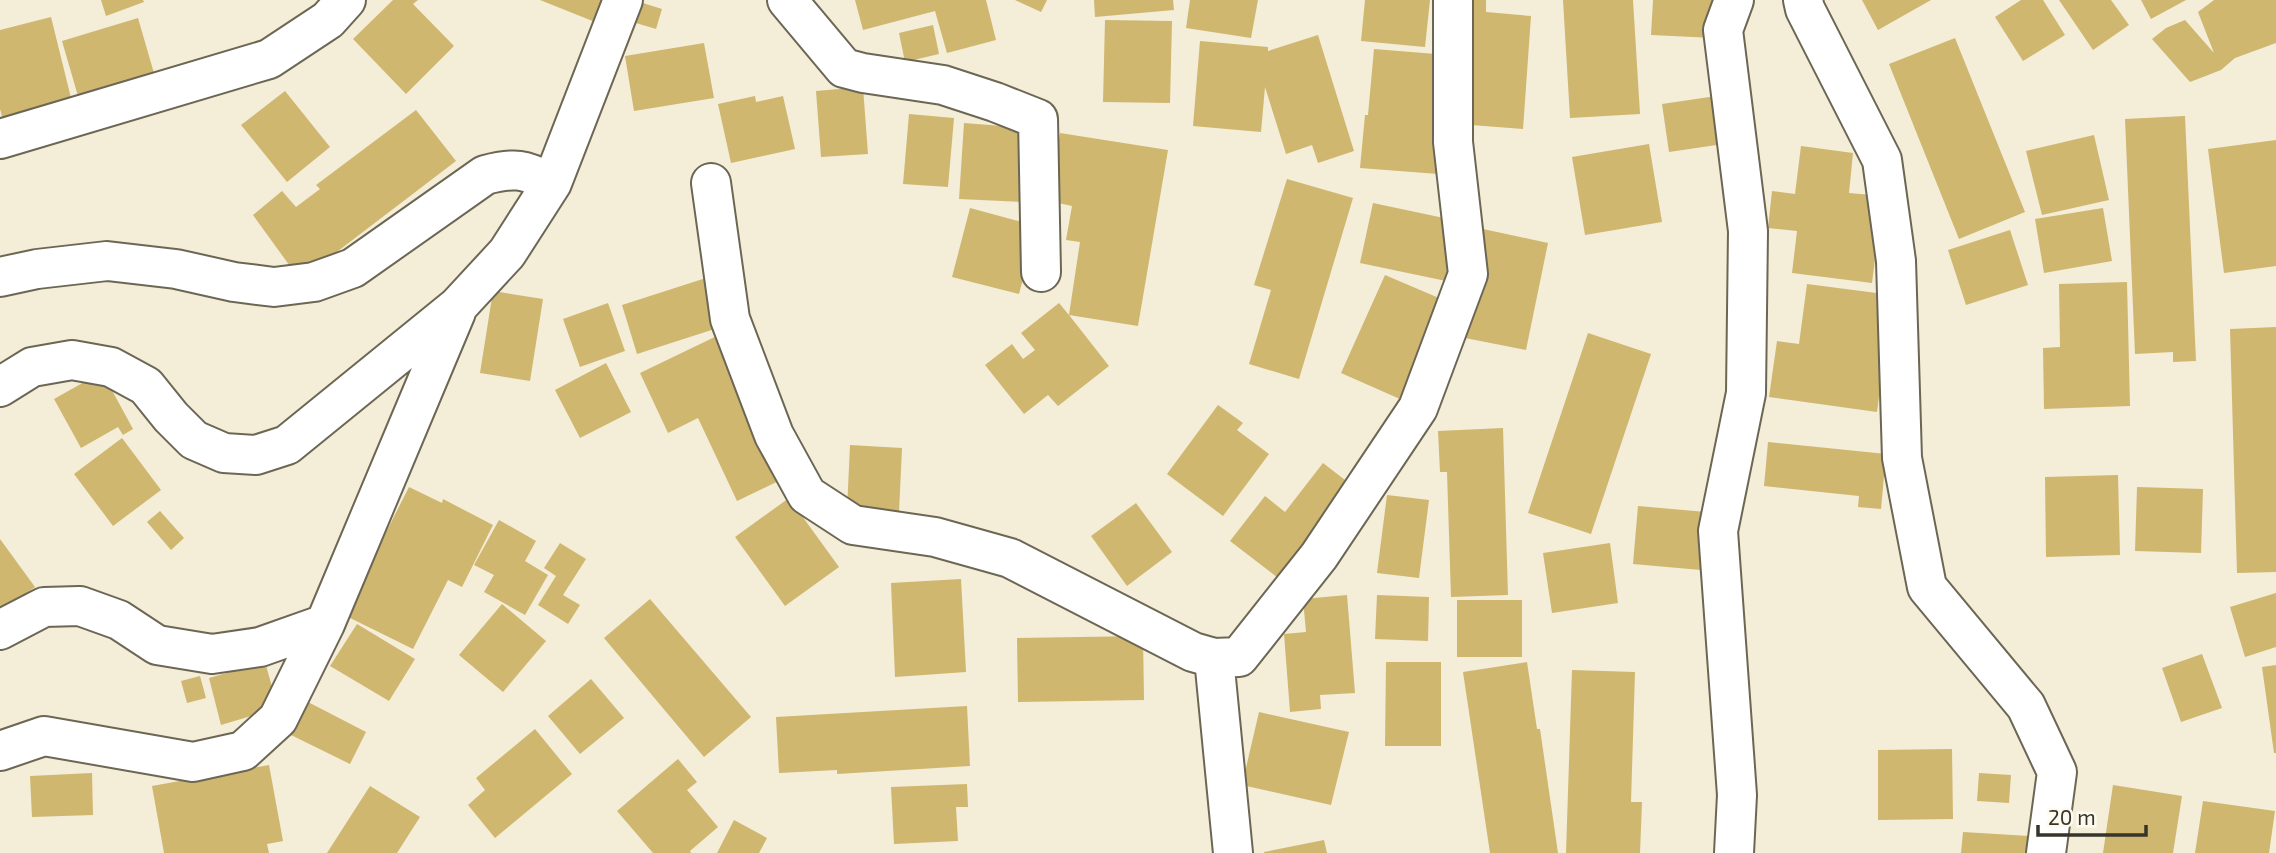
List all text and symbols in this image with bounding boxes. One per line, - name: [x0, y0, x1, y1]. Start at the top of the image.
- scale bar: [2038, 794, 2146, 838]
- text: 20 m: [2048, 804, 2096, 829]

